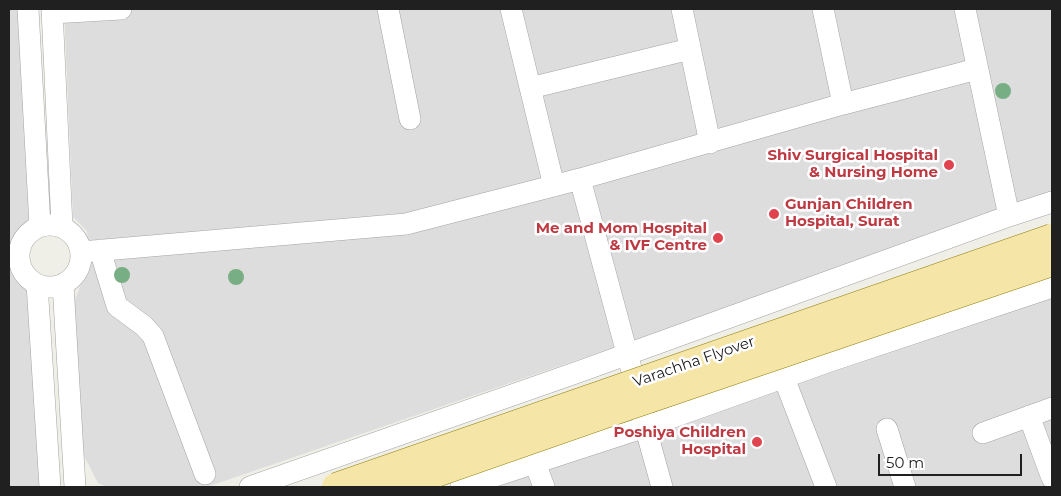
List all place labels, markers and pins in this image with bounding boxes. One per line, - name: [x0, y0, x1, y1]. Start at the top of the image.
- place label: Shiv Surgical Hospital & Nursing Home: [767, 147, 938, 182]
- marker: Shiv Surgical Hospital & Nursing Home: [942, 158, 956, 172]
- place label: Gunjan Children Hospital, Surat: [785, 196, 913, 231]
- marker: Gunjan Children Hospital, Surat: [767, 207, 781, 221]
- place label: Me and Mom Hospital & IVF Centre: [536, 220, 707, 255]
- marker: Me and Mom Hospital & IVF Centre: [711, 231, 725, 245]
- place label: Poshiya Children Hospital: [614, 424, 746, 459]
- marker: Poshiya Children Hospital: [750, 435, 764, 449]

